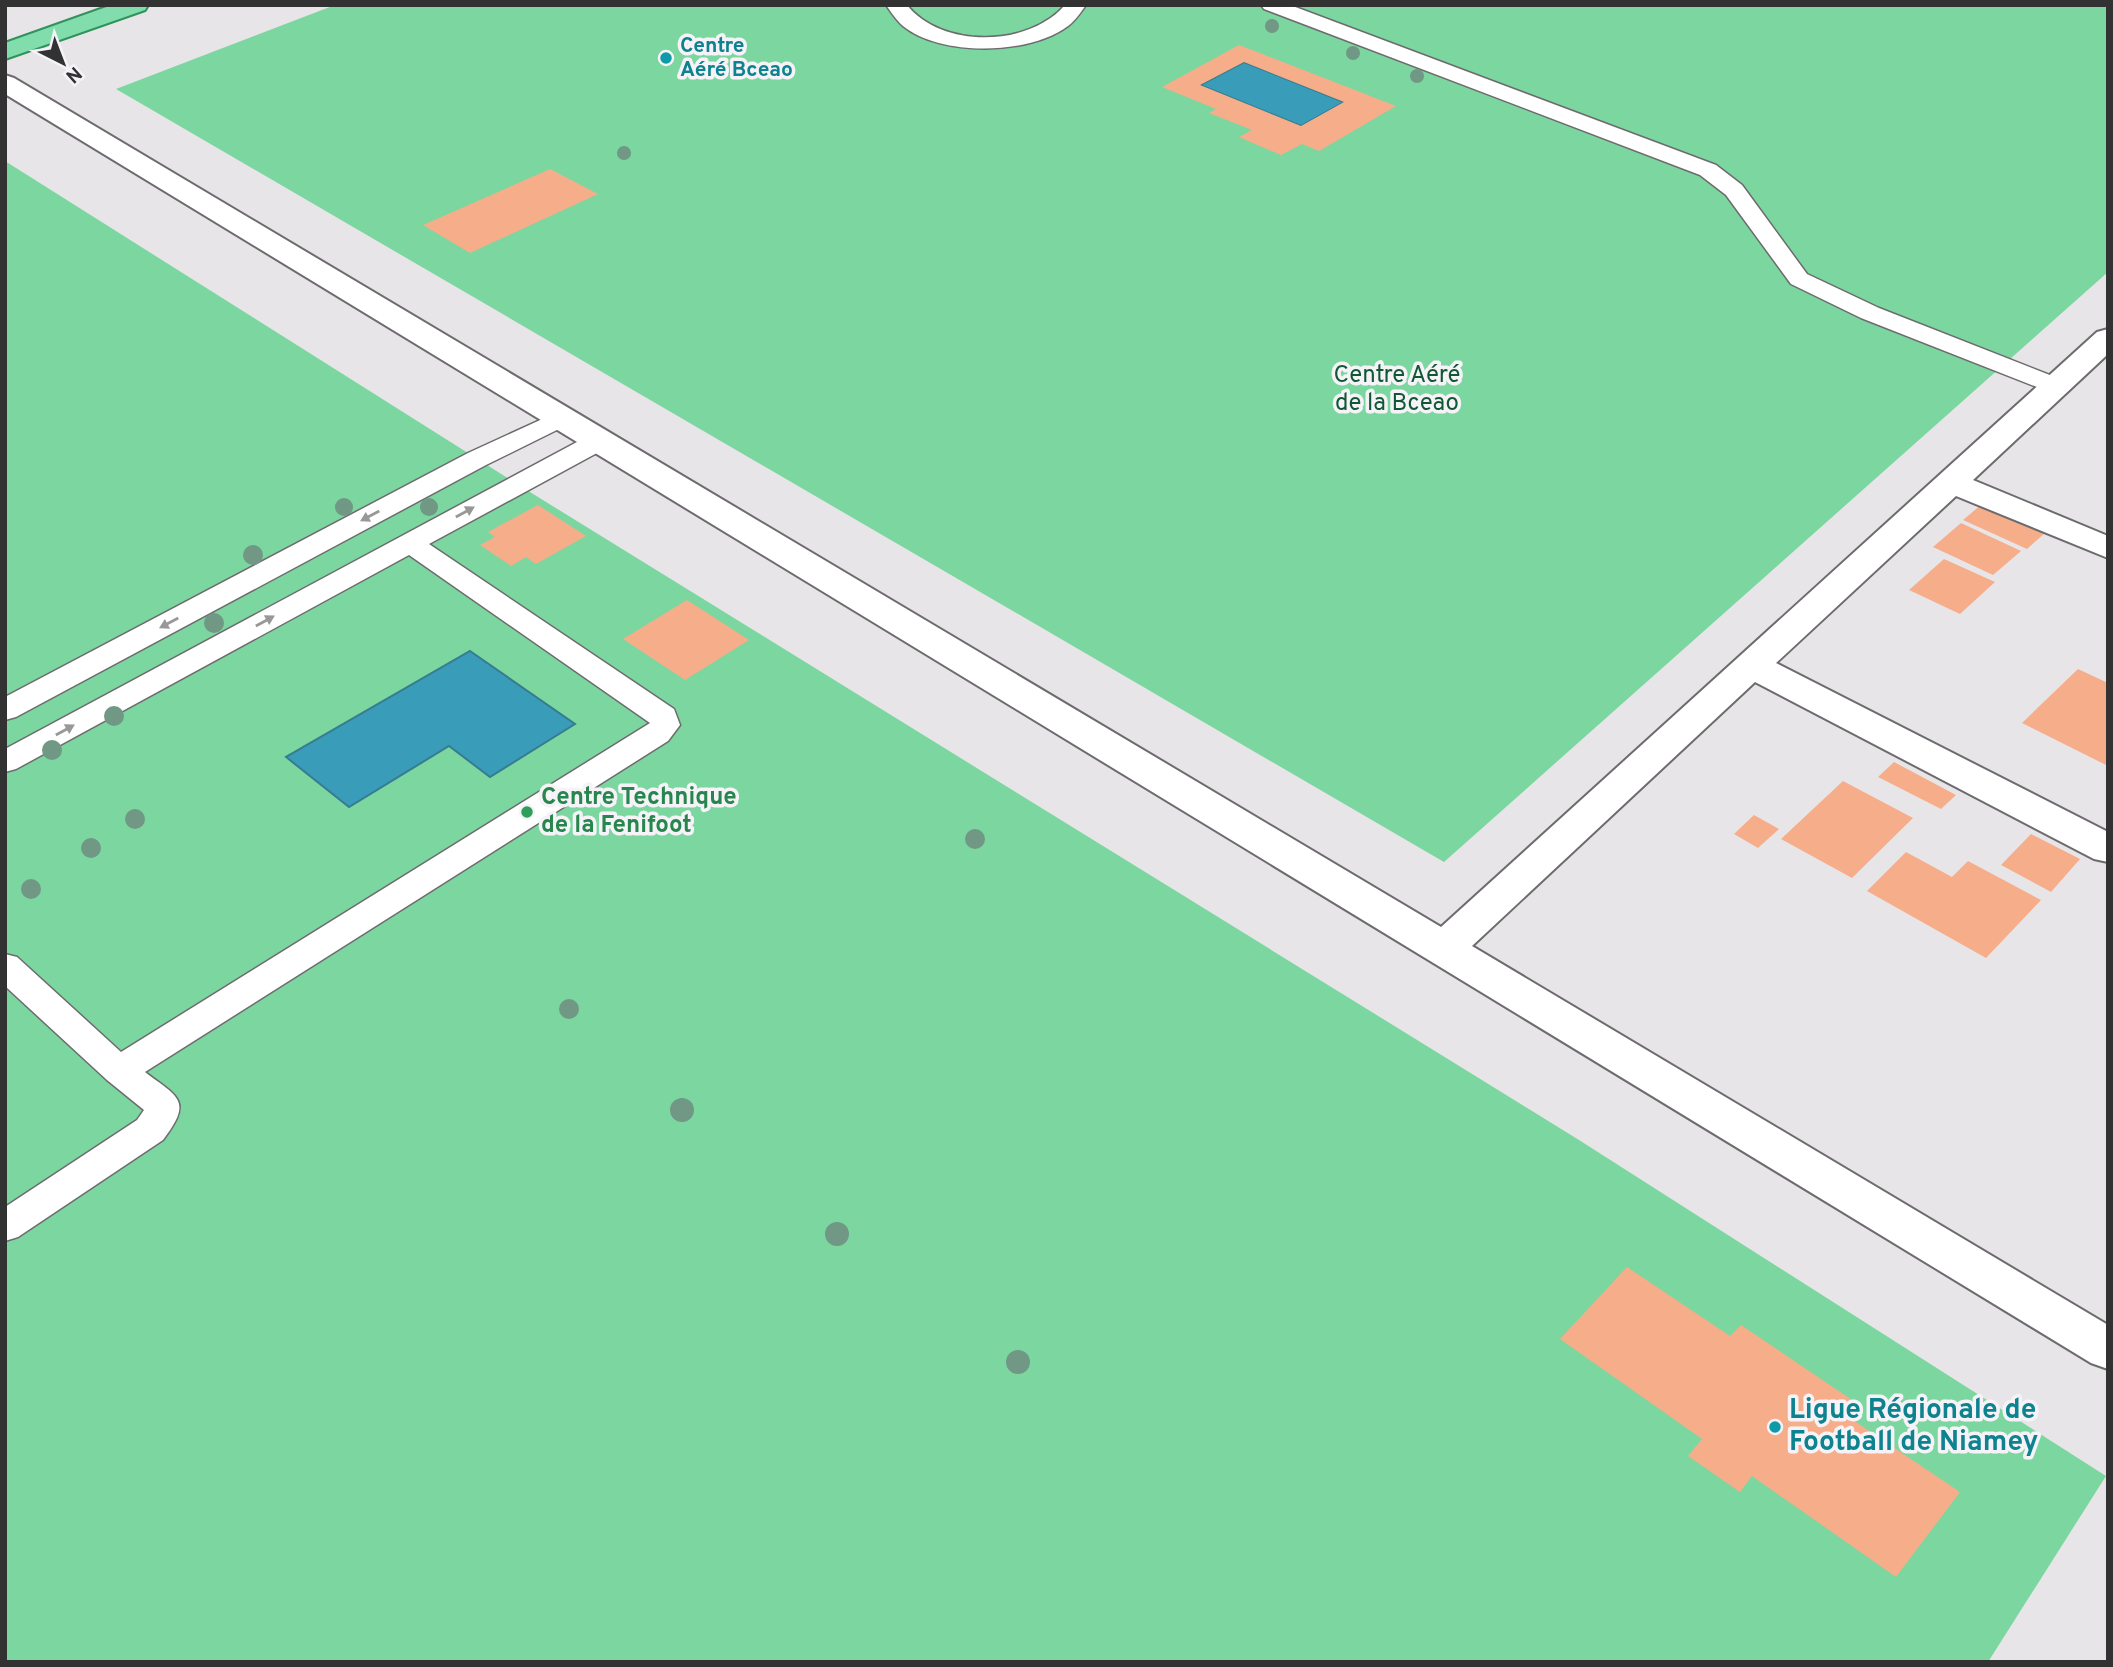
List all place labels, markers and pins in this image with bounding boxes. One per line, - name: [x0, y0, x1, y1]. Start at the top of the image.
- place label: Centre Aéré Bceao: [680, 33, 793, 84]
- marker: Centre Aéré Bceao: [658, 50, 674, 66]
- place label: Centre Technique de la Fenifoot: [541, 783, 737, 841]
- marker: Centre Technique de la Fenifoot: [519, 804, 535, 820]
- place label: Ligue Régionale de Football de Niamey: [1789, 1393, 2039, 1461]
- marker: Ligue Régionale de Football de Niamey: [1767, 1419, 1783, 1435]

